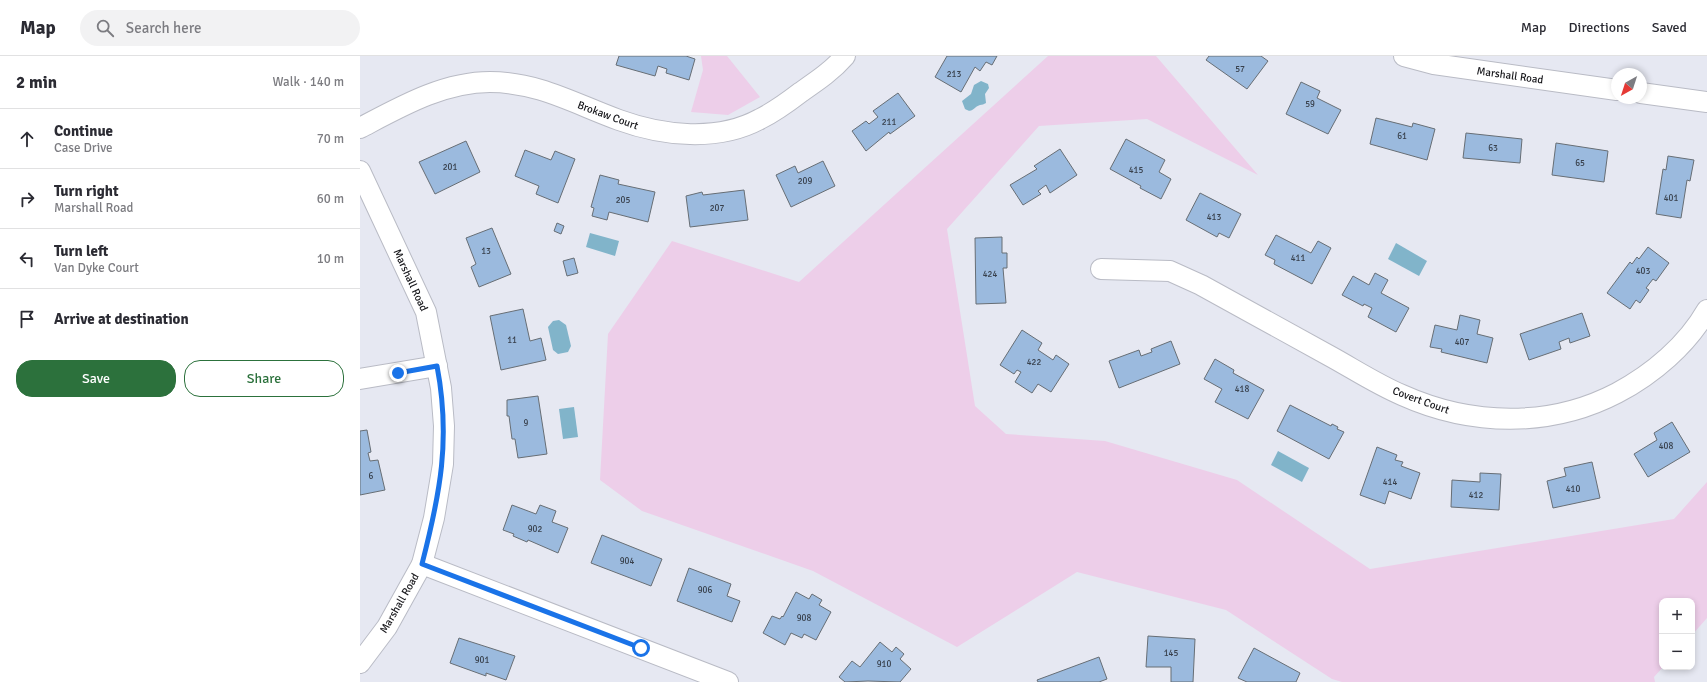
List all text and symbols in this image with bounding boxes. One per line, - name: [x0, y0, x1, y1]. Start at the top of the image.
- search box: [80, 10, 360, 46]
- text: Map: [20, 16, 56, 40]
- icon: search: [94, 17, 116, 39]
- text: Search here: [126, 19, 201, 37]
- text: Map: [1521, 19, 1547, 36]
- text: Directions: [1569, 19, 1630, 36]
- text: Saved: [1652, 19, 1687, 36]
- house number: 57: [1235, 64, 1245, 75]
- street label: Marshall Road: [1476, 64, 1544, 87]
- north arrow: [1611, 68, 1647, 104]
- house number: 213: [947, 69, 961, 80]
- text: 2 min: [16, 72, 57, 93]
- text: Walk · 140 m: [273, 74, 344, 90]
- street label: Brokaw Court: [576, 98, 640, 133]
- house number: 59: [1305, 99, 1315, 110]
- house number: 211: [882, 117, 896, 128]
- text: Continue: [54, 122, 113, 140]
- icon: ahead: [16, 128, 38, 150]
- text: 70 m: [317, 131, 344, 147]
- house number: 61: [1397, 131, 1407, 142]
- text: Case Drive: [54, 140, 112, 156]
- house number: 63: [1488, 143, 1498, 154]
- house number: 65: [1575, 158, 1585, 169]
- house number: 201: [443, 162, 457, 173]
- house number: 415: [1129, 165, 1143, 176]
- house number: 209: [798, 176, 812, 187]
- text: Turn right: [54, 182, 119, 200]
- icon: right: [16, 188, 38, 210]
- text: 60 m: [317, 191, 344, 207]
- house number: 401: [1664, 193, 1678, 204]
- house number: 205: [616, 195, 630, 206]
- text: Marshall Road: [54, 200, 133, 216]
- house number: 207: [710, 203, 724, 214]
- house number: 413: [1207, 212, 1221, 223]
- text: Turn left: [54, 242, 108, 260]
- house number: 13: [481, 246, 491, 257]
- street label: Marshall Road: [390, 247, 431, 314]
- icon: left: [16, 248, 38, 270]
- text: 10 m: [317, 251, 344, 267]
- house number: 411: [1291, 253, 1305, 264]
- text: Van Dyke Court: [54, 260, 139, 276]
- house number: 403: [1636, 266, 1650, 277]
- house number: 424: [983, 269, 997, 280]
- icon: arrive: [16, 308, 38, 330]
- text: Arrive at destination: [54, 310, 189, 328]
- house number: 11: [507, 335, 517, 346]
- house number: 407: [1455, 337, 1469, 348]
- house number: 422: [1027, 357, 1041, 368]
- button: Save: [16, 360, 176, 397]
- button: Share: [184, 360, 344, 397]
- route end: [389, 364, 407, 382]
- house number: 418: [1235, 384, 1249, 395]
- street label: Covert Court: [1391, 384, 1451, 417]
- house number: 9: [524, 418, 529, 429]
- house number: 408: [1659, 441, 1673, 452]
- house number: 6: [369, 471, 374, 482]
- house number: 414: [1383, 477, 1397, 488]
- house number: 410: [1566, 484, 1580, 495]
- house number: 412: [1469, 490, 1483, 501]
- house number: 902: [528, 524, 542, 535]
- house number: 904: [620, 556, 634, 567]
- street label: Marshall Road: [377, 571, 422, 636]
- house number: 906: [698, 585, 712, 596]
- map controls: [1659, 598, 1695, 670]
- button: +: [1659, 598, 1695, 634]
- house number: 908: [797, 613, 811, 624]
- button: −: [1659, 634, 1695, 670]
- route start: [632, 639, 650, 657]
- house number: 145: [1164, 648, 1178, 659]
- house number: 901: [475, 655, 489, 666]
- house number: 910: [877, 659, 891, 670]

